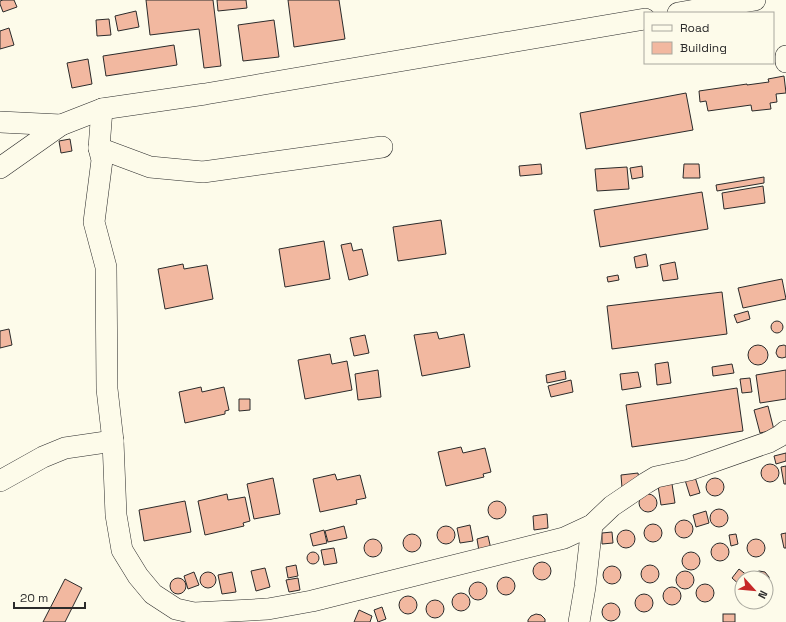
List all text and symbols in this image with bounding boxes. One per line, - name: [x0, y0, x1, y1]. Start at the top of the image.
- legend: [644, 12, 774, 64]
- text: Road: [680, 20, 709, 36]
- text: Building: [680, 40, 727, 56]
- north arrow: [734, 570, 774, 610]
- scale bar: [14, 584, 85, 610]
- text: N: [755, 588, 771, 601]
- text: 20 m: [20, 590, 48, 606]

